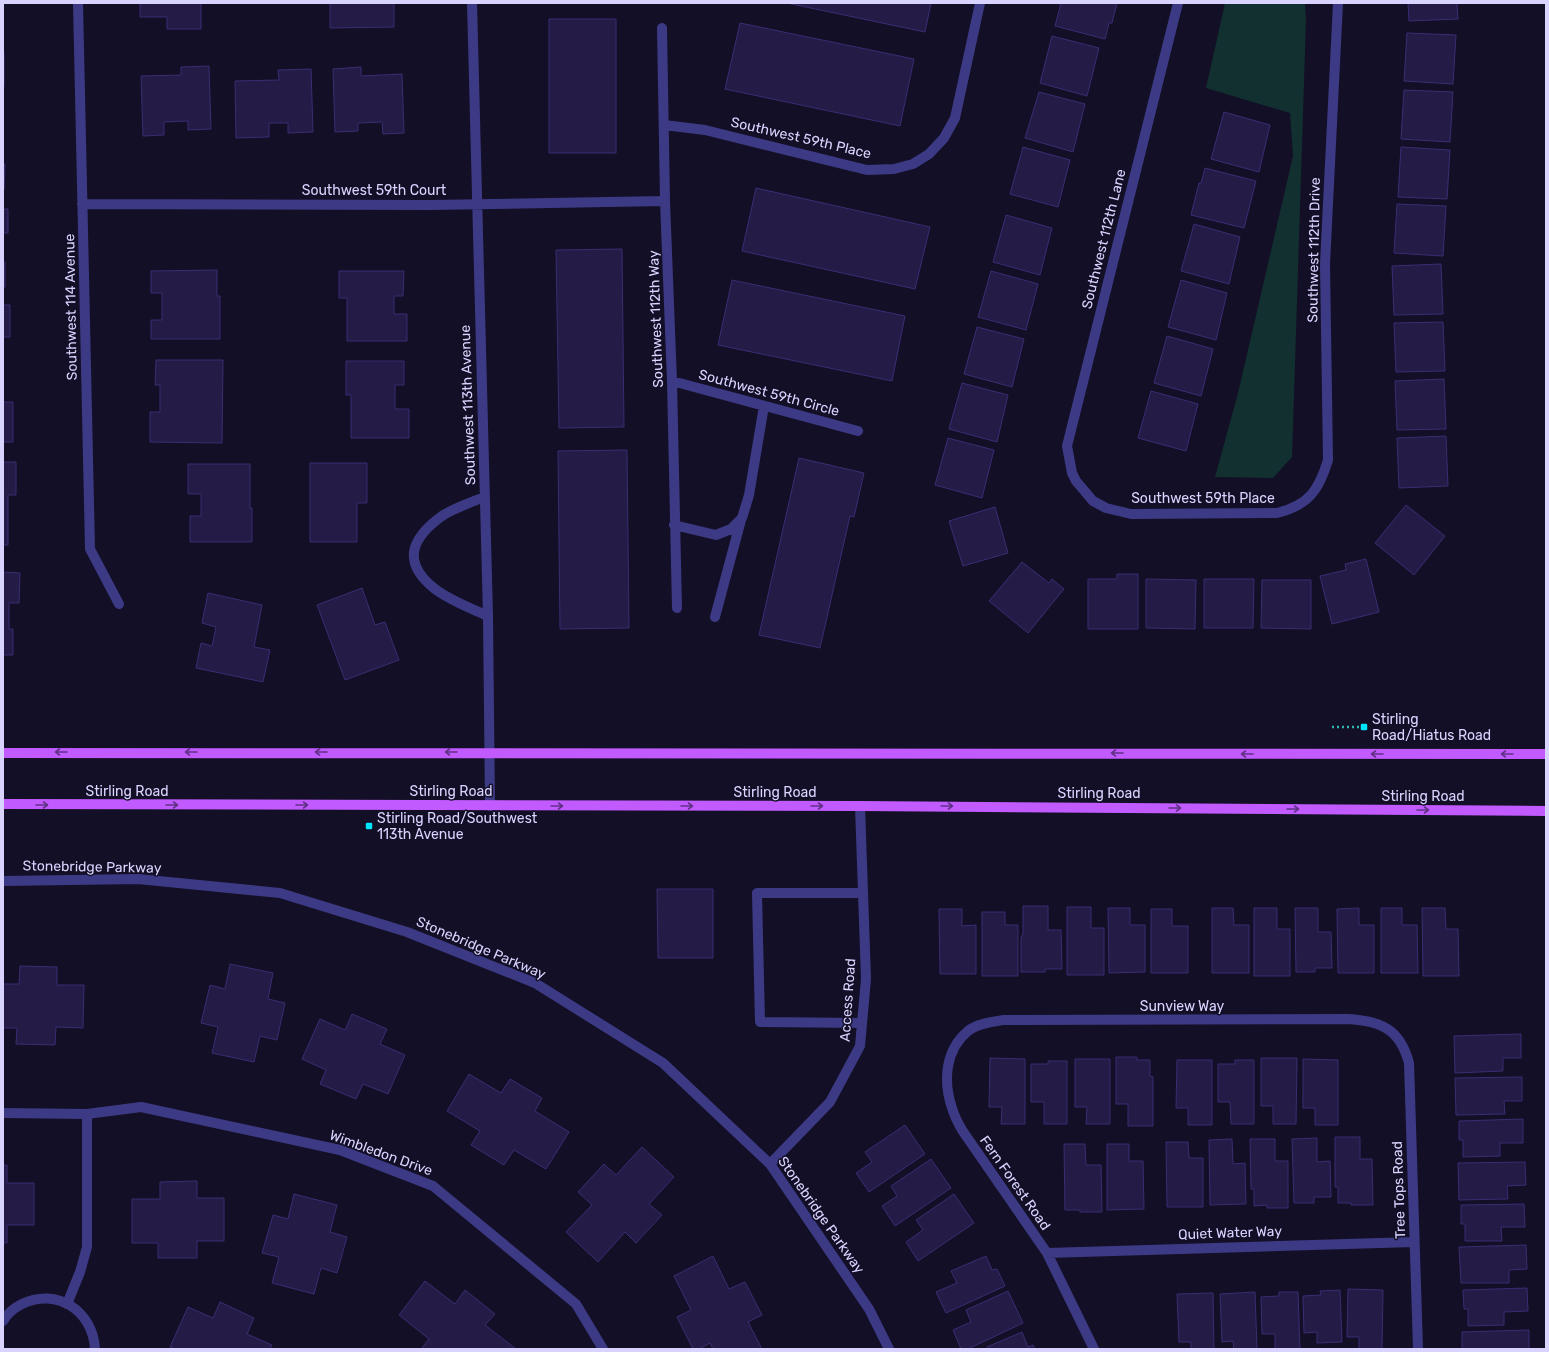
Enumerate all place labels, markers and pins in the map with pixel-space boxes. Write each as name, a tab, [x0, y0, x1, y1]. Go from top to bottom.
place label: Stirling Road/Hiatus Road	[1372, 711, 1491, 744]
marker: Stirling Road/Hiatus Road	[1359, 722, 1369, 732]
place label: Stirling Road/Southwest 113th Avenue	[377, 810, 538, 843]
marker: Stirling Road/Southwest 113th Avenue	[364, 821, 374, 831]

